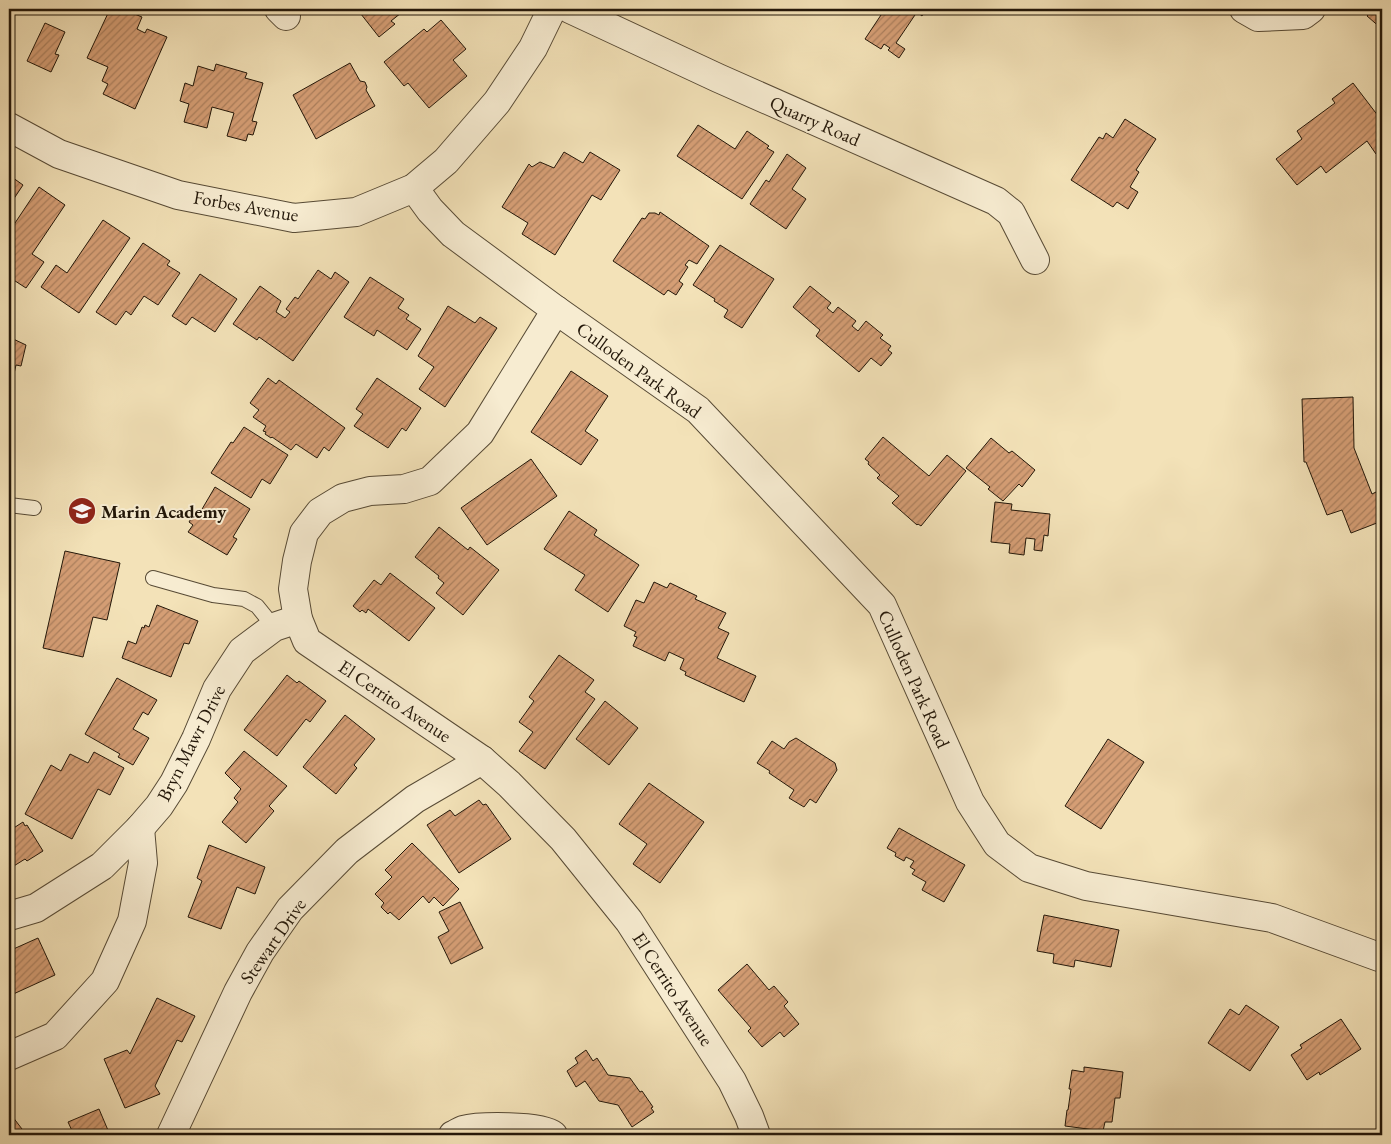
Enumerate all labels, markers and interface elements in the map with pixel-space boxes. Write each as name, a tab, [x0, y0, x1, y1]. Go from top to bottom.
street label: Quarry Road	[766, 90, 865, 152]
street label: Forbes Avenue	[191, 184, 301, 228]
street label: Culloden Park Road	[571, 316, 707, 424]
school or university icon: Marin Academy	[67, 496, 97, 526]
place label: Marin Academy	[101, 499, 227, 524]
street label: Culloden Park Road	[872, 606, 956, 752]
street label: El Cerrito Avenue	[334, 654, 456, 748]
street label: Bryn Mawr Drive	[151, 681, 231, 805]
street label: Stewart Drive	[234, 893, 312, 989]
street label: El Cerrito Avenue	[627, 927, 719, 1051]

